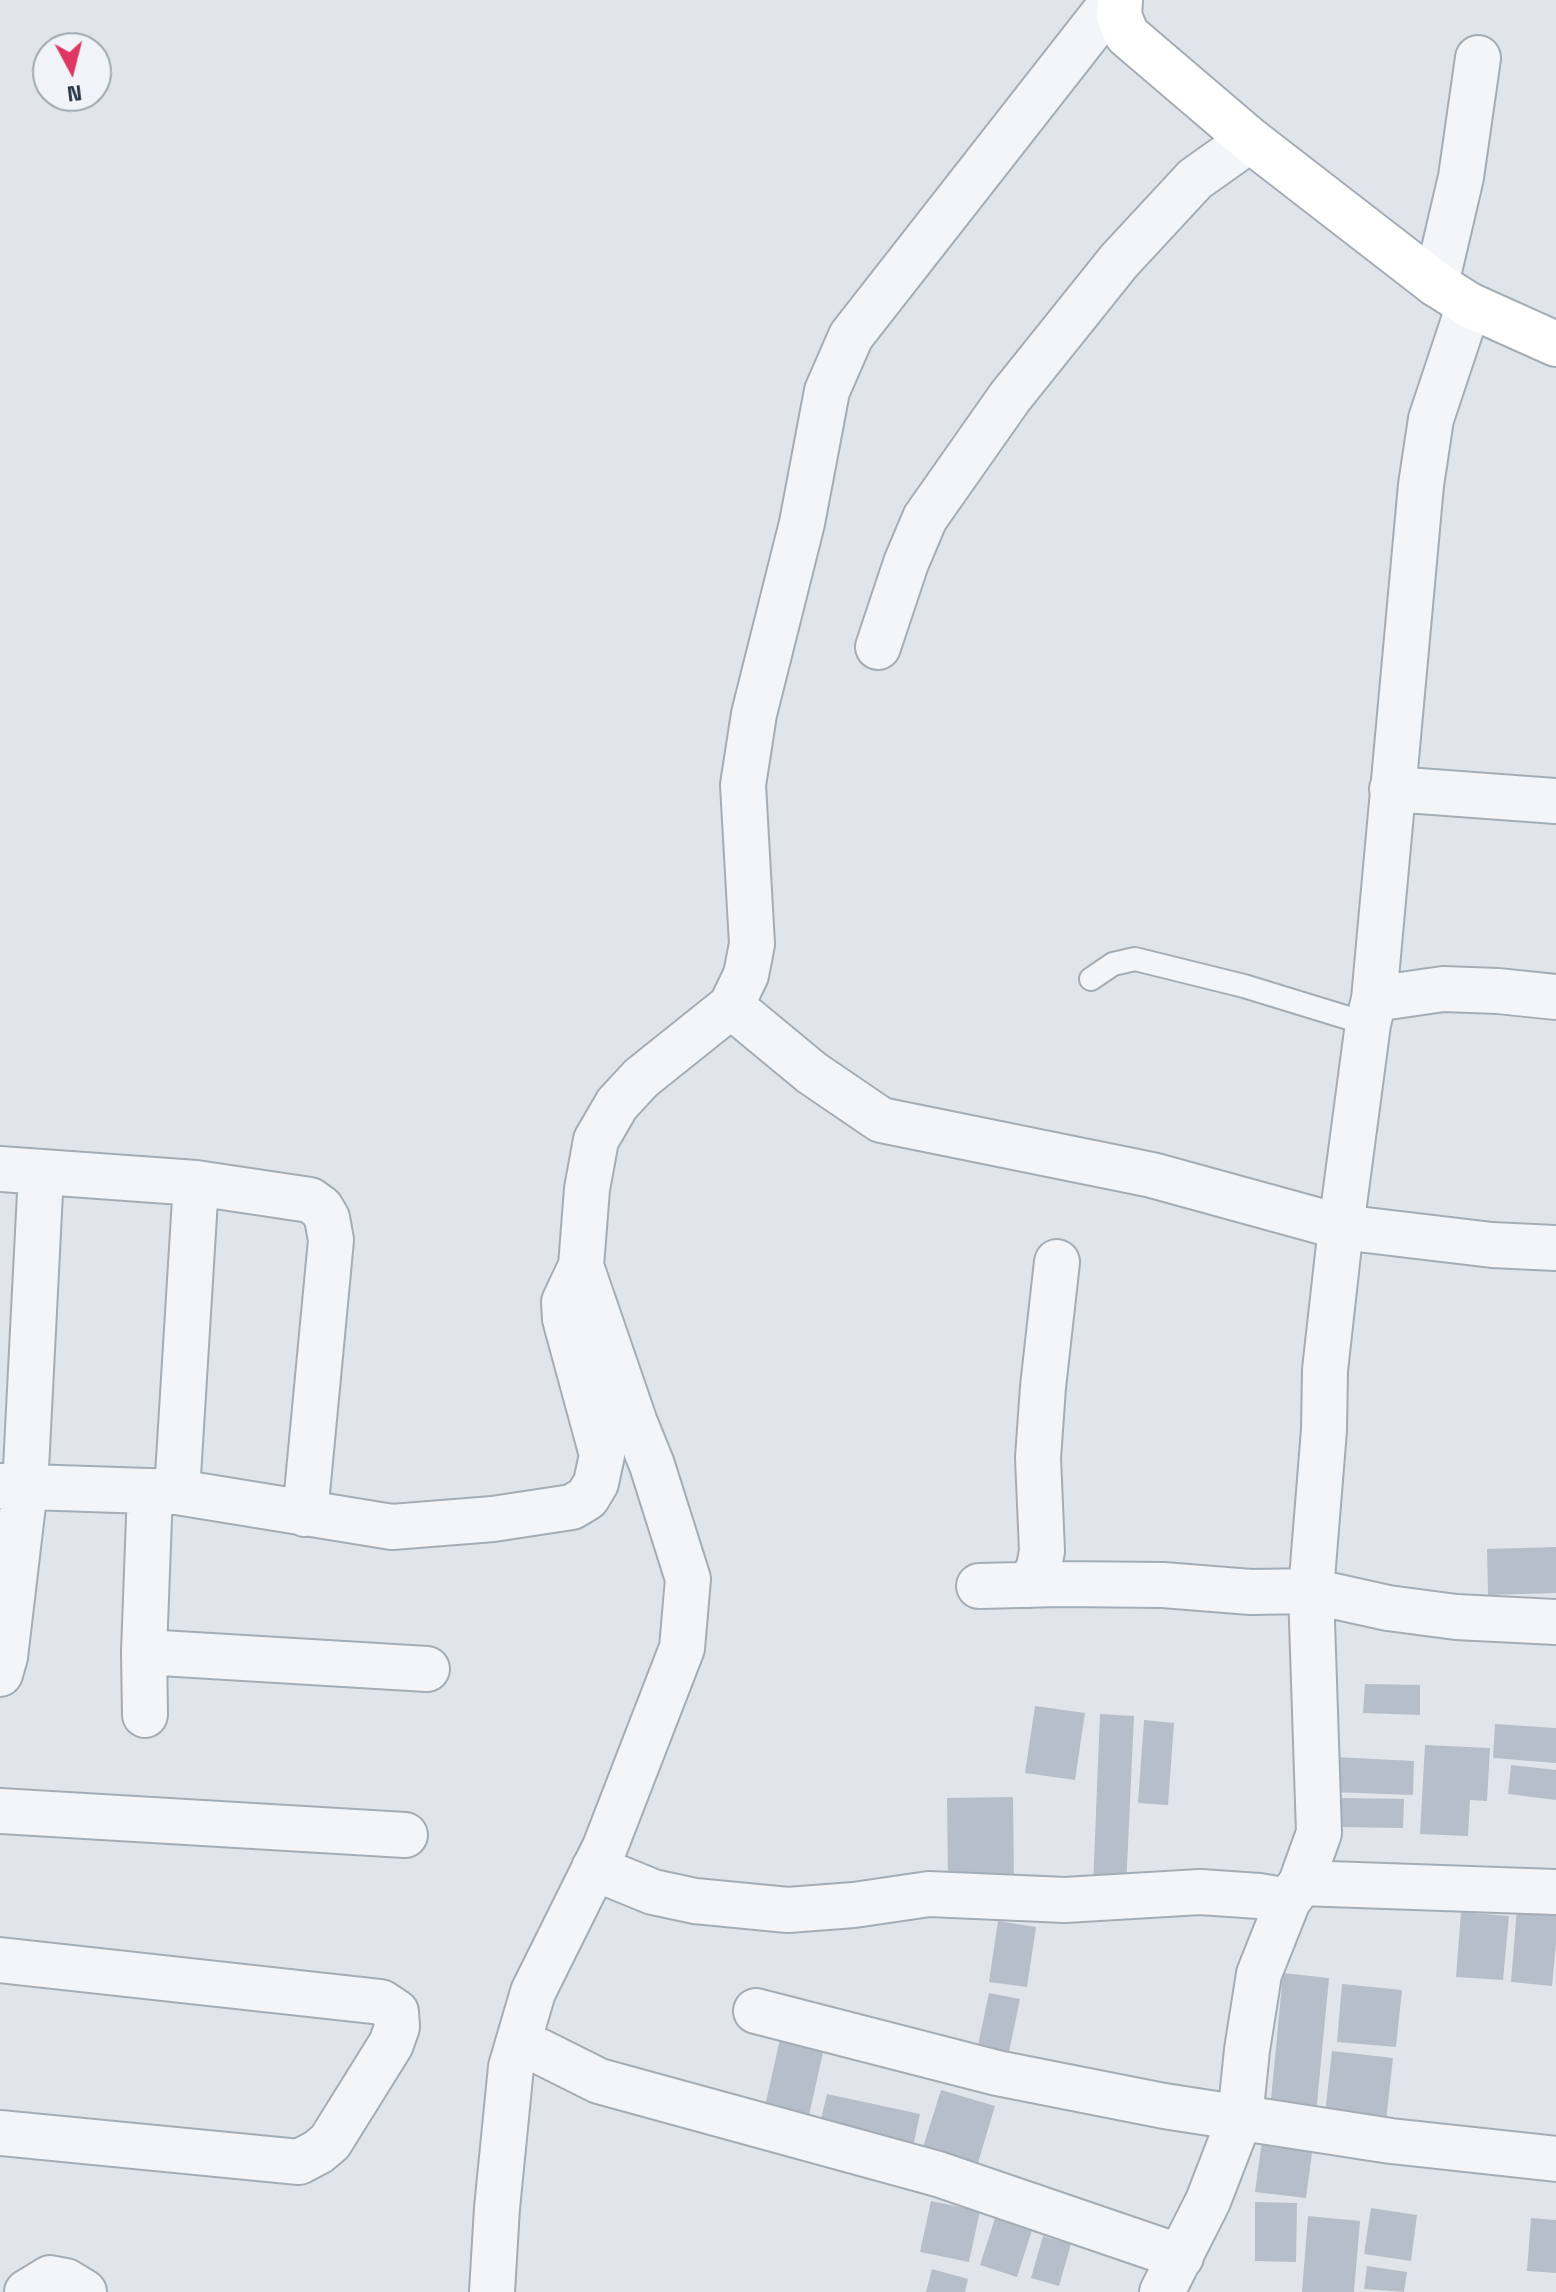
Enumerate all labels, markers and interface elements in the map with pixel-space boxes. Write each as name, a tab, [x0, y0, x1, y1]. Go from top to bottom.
north arrow	[32, 32, 112, 112]
text: N	[66, 79, 84, 109]

